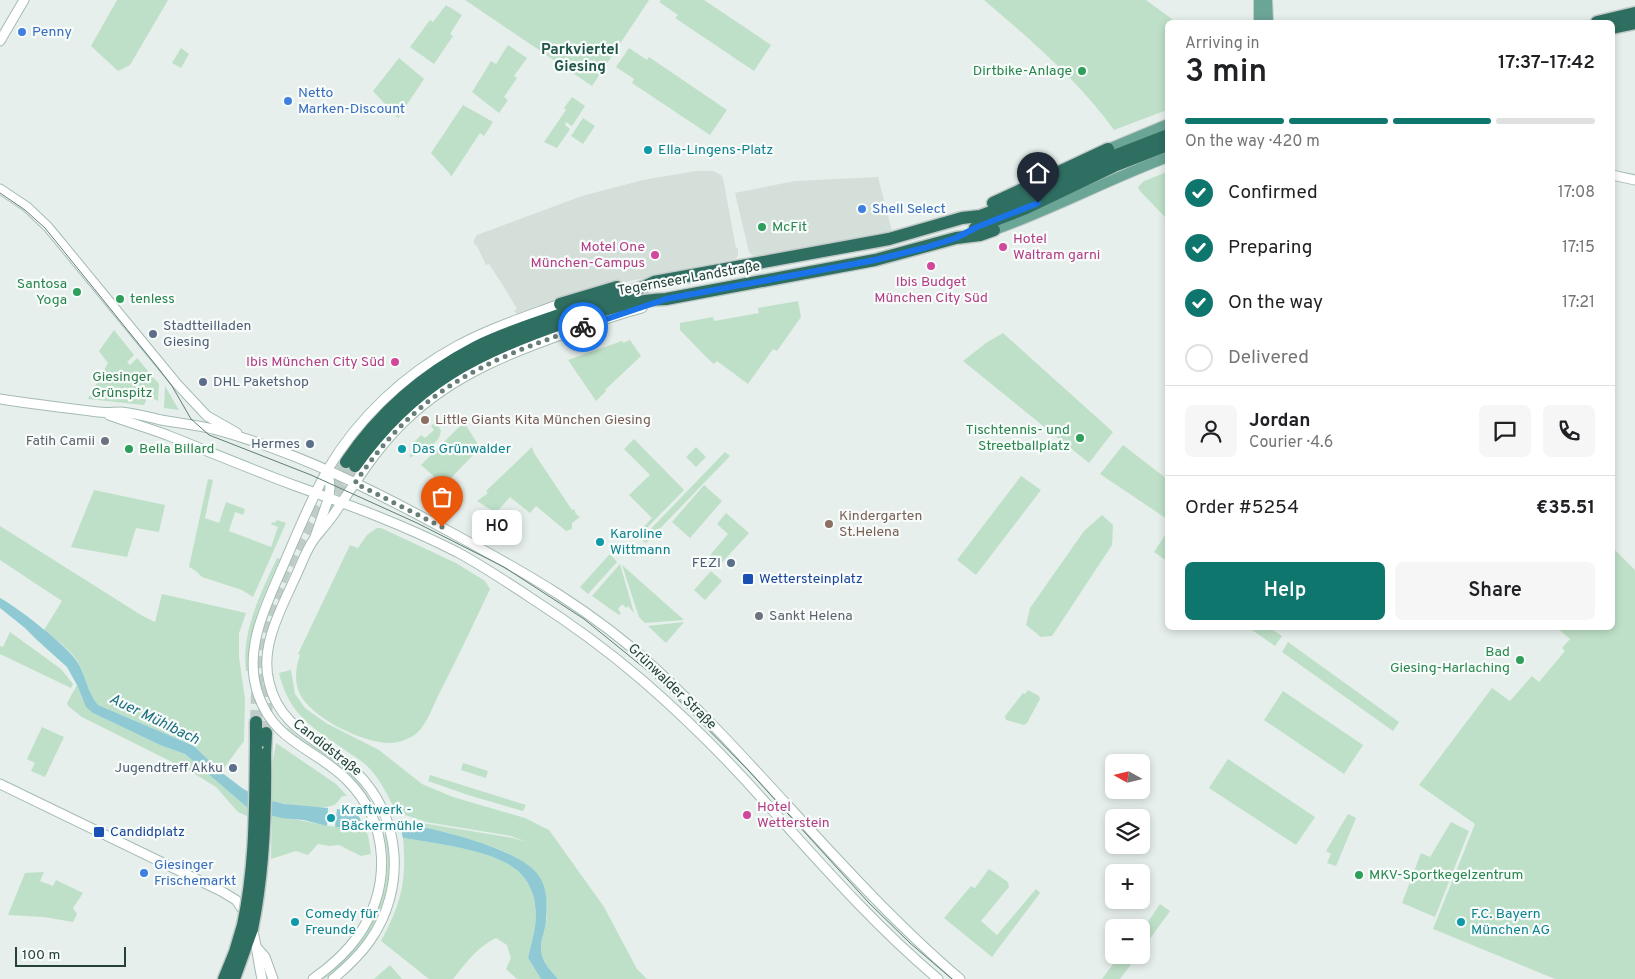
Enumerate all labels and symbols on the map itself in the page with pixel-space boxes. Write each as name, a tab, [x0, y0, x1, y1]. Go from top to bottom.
place label: Penny	[32, 24, 72, 41]
marker: Penny	[16, 26, 28, 38]
district label: Parkviertel Giesing	[541, 41, 619, 77]
place label: Dirtbike-Anlage	[973, 63, 1072, 80]
marker: Dirtbike-Anlage	[1076, 65, 1088, 77]
place label: Netto Marken-Discount	[298, 85, 405, 118]
marker: Netto Marken-Discount	[282, 95, 294, 107]
place label: Ella-Lingens-Platz	[658, 142, 773, 159]
marker: Ella-Lingens-Platz	[642, 144, 654, 156]
pin	[1017, 152, 1059, 203]
place label: Shell Select	[872, 201, 946, 218]
marker: Shell Select	[856, 203, 868, 215]
place label: McFit	[772, 219, 807, 236]
marker: McFit	[756, 221, 768, 233]
place label: Hotel Waltram garni	[1013, 231, 1100, 264]
place label: Motel One München-Campus	[531, 239, 645, 272]
marker: Hotel Waltram garni	[997, 241, 1009, 253]
marker: Motel One München-Campus	[649, 249, 661, 261]
street label: Tegernseer Landstraße	[616, 258, 762, 300]
marker: Ibis Budget München City Süd	[925, 260, 937, 272]
place label: Ibis Budget München City Süd	[874, 274, 988, 307]
place label: Santosa Yoga	[17, 276, 67, 309]
marker: Santosa Yoga	[71, 286, 83, 298]
place label: tenless	[130, 291, 175, 308]
marker: tenless	[114, 293, 126, 305]
courier	[558, 302, 608, 352]
place label: Stadtteilladen Giesing	[163, 318, 252, 351]
marker: Stadtteilladen Giesing	[147, 328, 159, 340]
place label: Ibis München City Süd	[246, 354, 385, 371]
marker: Ibis München City Süd	[389, 356, 401, 368]
park label: Giesinger Grünspitz	[91, 369, 153, 402]
place label: DHL Paketshop	[213, 374, 309, 391]
marker: DHL Paketshop	[197, 376, 209, 388]
place label: Little Giants Kita München Giesing	[435, 412, 651, 429]
marker: Little Giants Kita München Giesing	[419, 414, 431, 426]
place label: Tischtennis- und Streetballplatz	[965, 422, 1070, 455]
marker: Tischtennis- und Streetballplatz	[1074, 432, 1086, 444]
place label: Fatih Camii	[26, 433, 95, 450]
marker: Fatih Camii	[99, 435, 111, 447]
place label: Hermes	[251, 436, 300, 453]
marker: Hermes	[304, 438, 316, 450]
place label: Bella Billard	[139, 441, 214, 458]
place label: Das Grünwalder	[412, 441, 512, 458]
marker: Bella Billard	[123, 443, 135, 455]
marker: Das Grünwalder	[396, 443, 408, 455]
pin	[421, 476, 463, 527]
place label: Kindergarten St.Helena	[839, 508, 922, 541]
callout: HO	[472, 510, 522, 544]
marker: Kindergarten St.Helena	[823, 518, 835, 530]
place label: Karoline Wittmann	[610, 526, 671, 559]
marker: Karoline Wittmann	[594, 536, 606, 548]
place label: FEZI	[692, 555, 721, 572]
marker: FEZI	[725, 557, 737, 569]
place label: Wettersteinplatz	[759, 571, 863, 588]
marker: Wettersteinplatz	[741, 572, 755, 586]
place label: Sankt Helena	[769, 608, 853, 625]
marker: Sankt Helena	[753, 610, 765, 622]
street label: Grünwalder Straße	[624, 640, 720, 734]
place label: Bad Giesing-Harlaching	[1390, 644, 1510, 677]
marker: Bad Giesing-Harlaching	[1514, 654, 1526, 666]
water label: Auer Mühlbach	[106, 690, 202, 750]
street label: Candidstraße	[289, 716, 365, 780]
north arrow	[1105, 754, 1150, 799]
place label: Jugendtreff Akku	[115, 760, 223, 777]
marker: Jugendtreff Akku	[227, 762, 239, 774]
place label: Hotel Wetterstein	[757, 799, 830, 832]
place label: Kraftwerk - Bäckermühle	[341, 802, 423, 835]
marker: Hotel Wetterstein	[741, 809, 753, 821]
marker: Kraftwerk - Bäckermühle	[325, 812, 337, 824]
place label: Candidplatz	[110, 824, 185, 841]
marker: Candidplatz	[92, 825, 106, 839]
place label: Giesinger Frischemarkt	[154, 857, 236, 890]
marker: Giesinger Frischemarkt	[138, 867, 150, 879]
place label: MKV-Sportkegelzentrum	[1369, 867, 1523, 884]
marker: MKV-Sportkegelzentrum	[1353, 869, 1365, 881]
place label: Comedy für Freunde	[305, 906, 379, 939]
place label: F.C. Bayern München AG	[1471, 906, 1550, 939]
marker: Comedy für Freunde	[289, 916, 301, 928]
marker: F.C. Bayern München AG	[1455, 916, 1467, 928]
scale bar	[15, 944, 126, 967]

